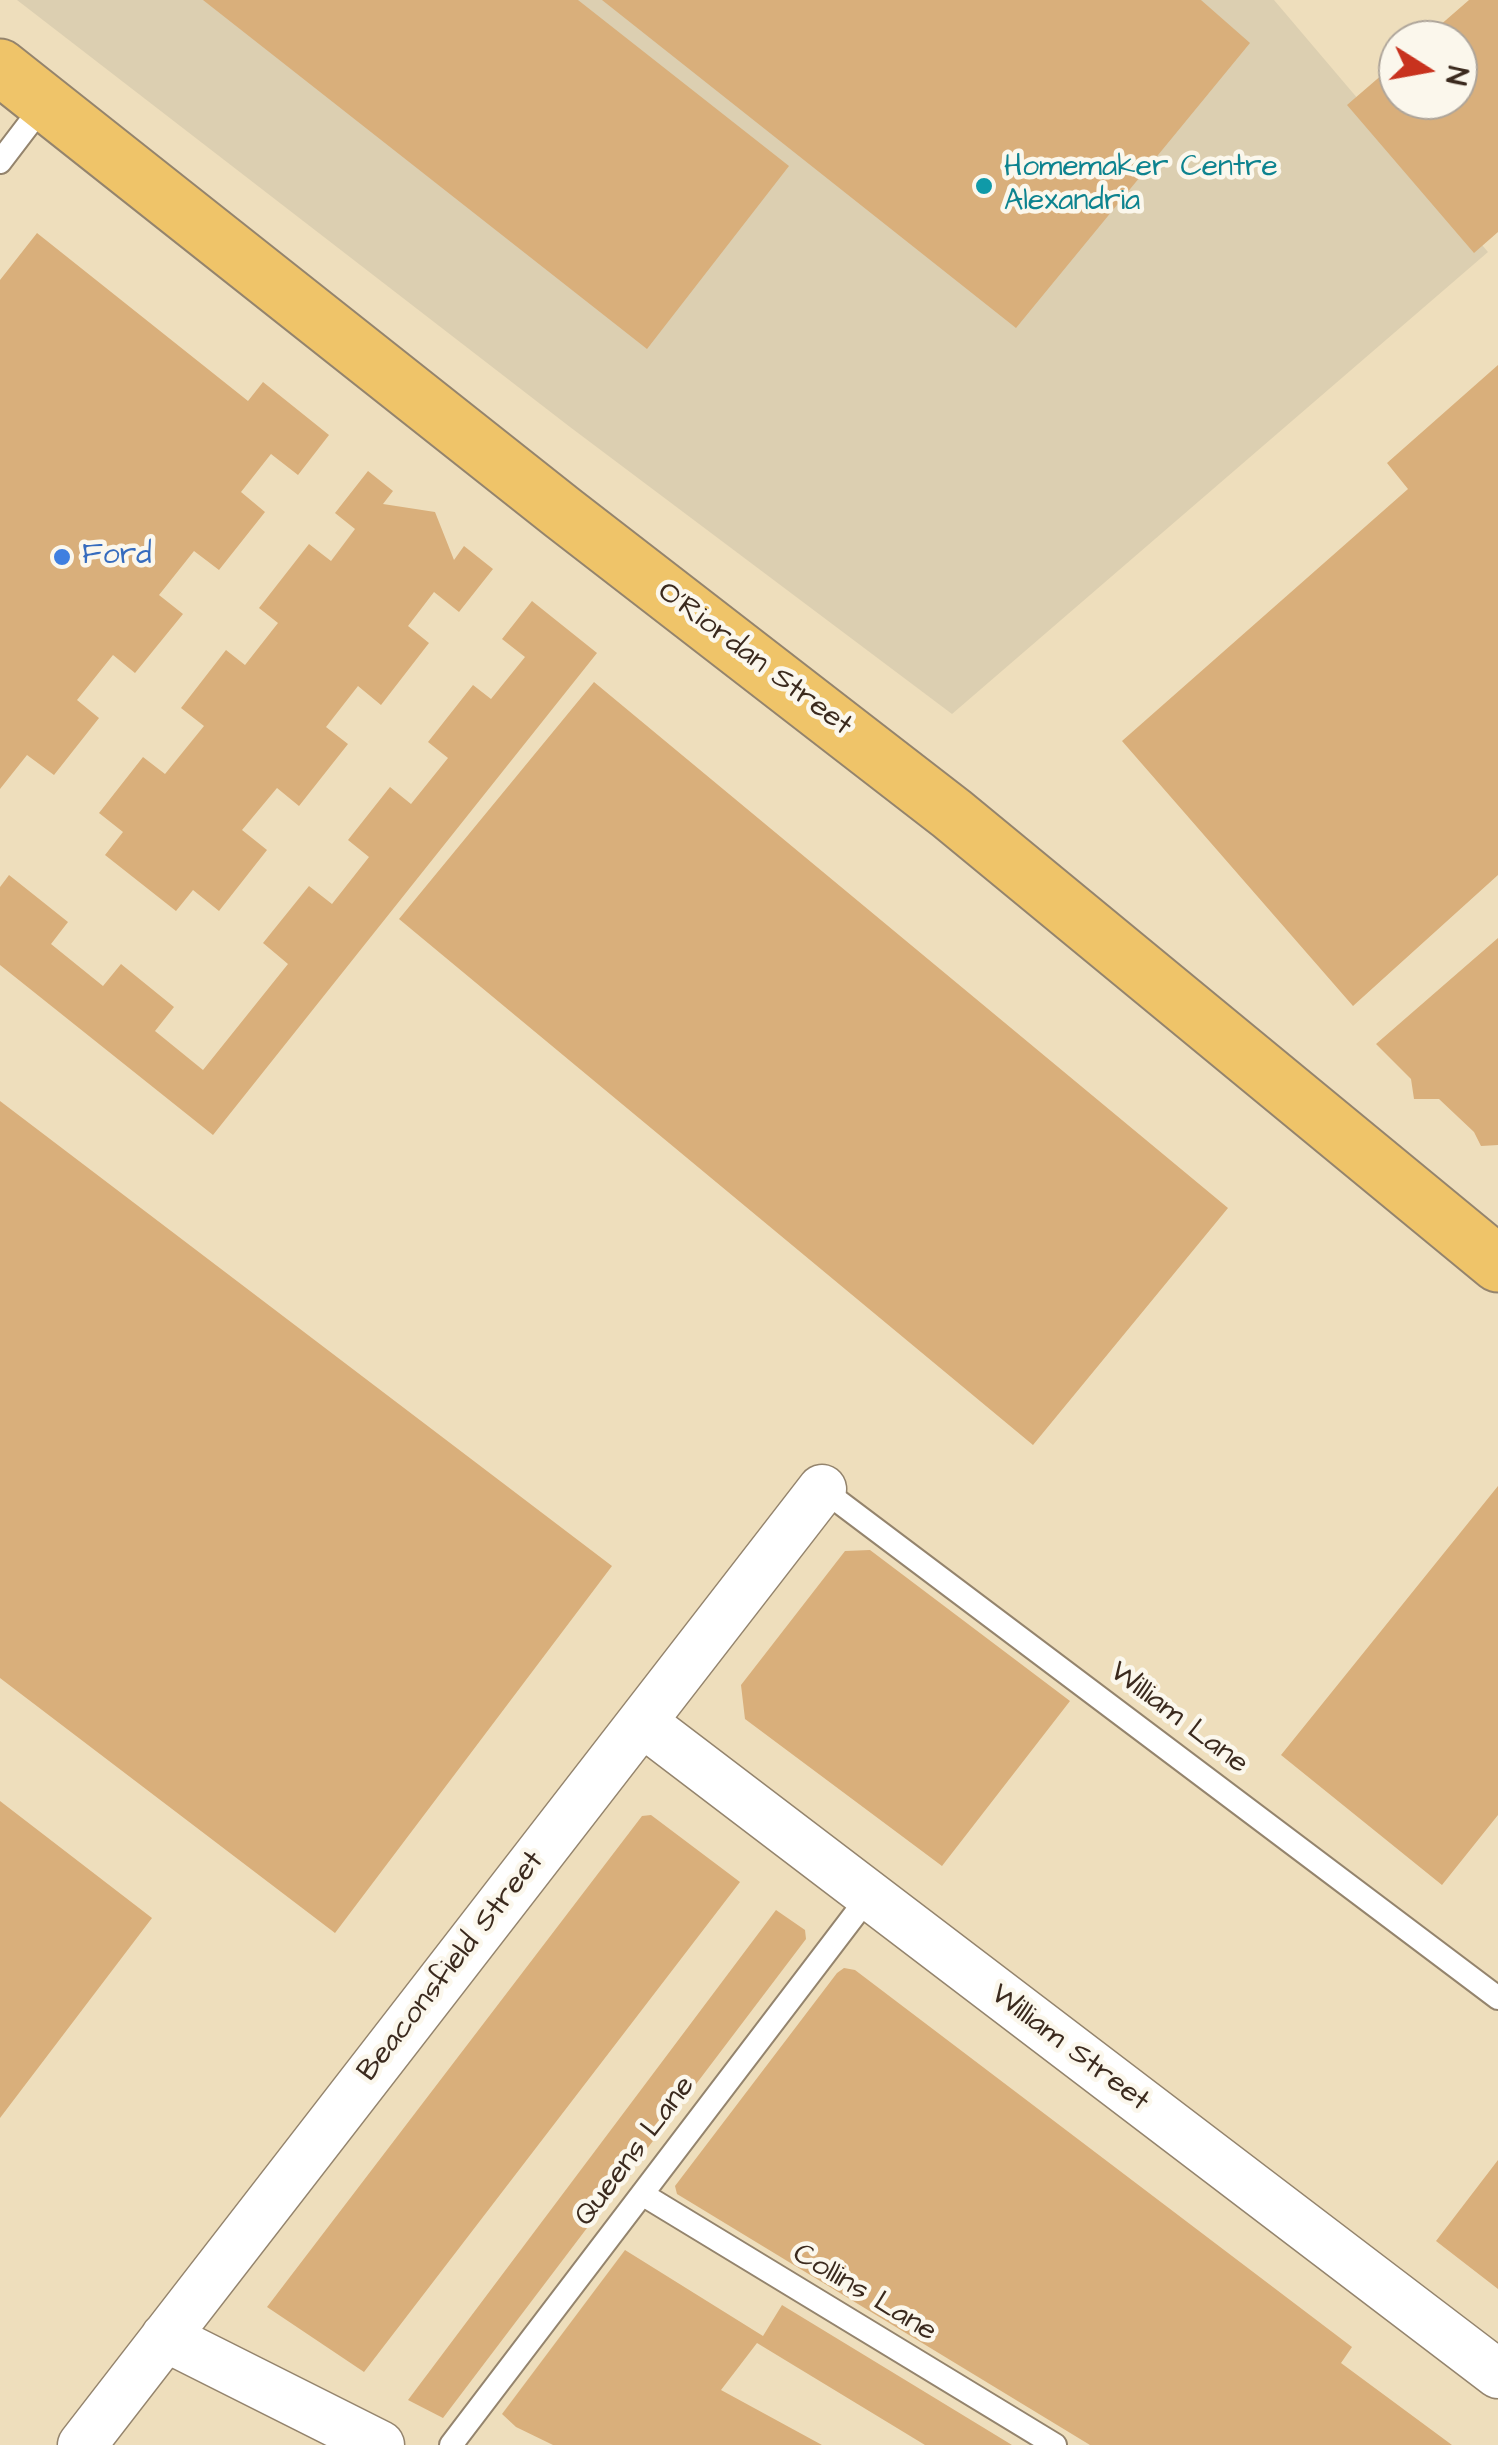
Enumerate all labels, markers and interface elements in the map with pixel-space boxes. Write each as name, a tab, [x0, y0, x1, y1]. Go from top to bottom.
north arrow	[1378, 20, 1478, 120]
text: N	[1435, 63, 1477, 88]
place label: Homemaker Centre Alexandria	[1004, 151, 1278, 222]
marker: Homemaker Centre Alexandria	[973, 175, 995, 197]
place label: Ford	[82, 539, 152, 575]
marker: Ford	[51, 546, 73, 568]
street label: O'Riordan Street	[650, 575, 858, 745]
street label: William Lane	[1101, 1655, 1255, 1783]
street label: Beaconsfield Street	[351, 1845, 553, 2089]
street label: William Street	[982, 1977, 1156, 2121]
street label: Queens Lane	[568, 2070, 704, 2234]
street label: Collins Lane	[786, 2237, 942, 2351]

